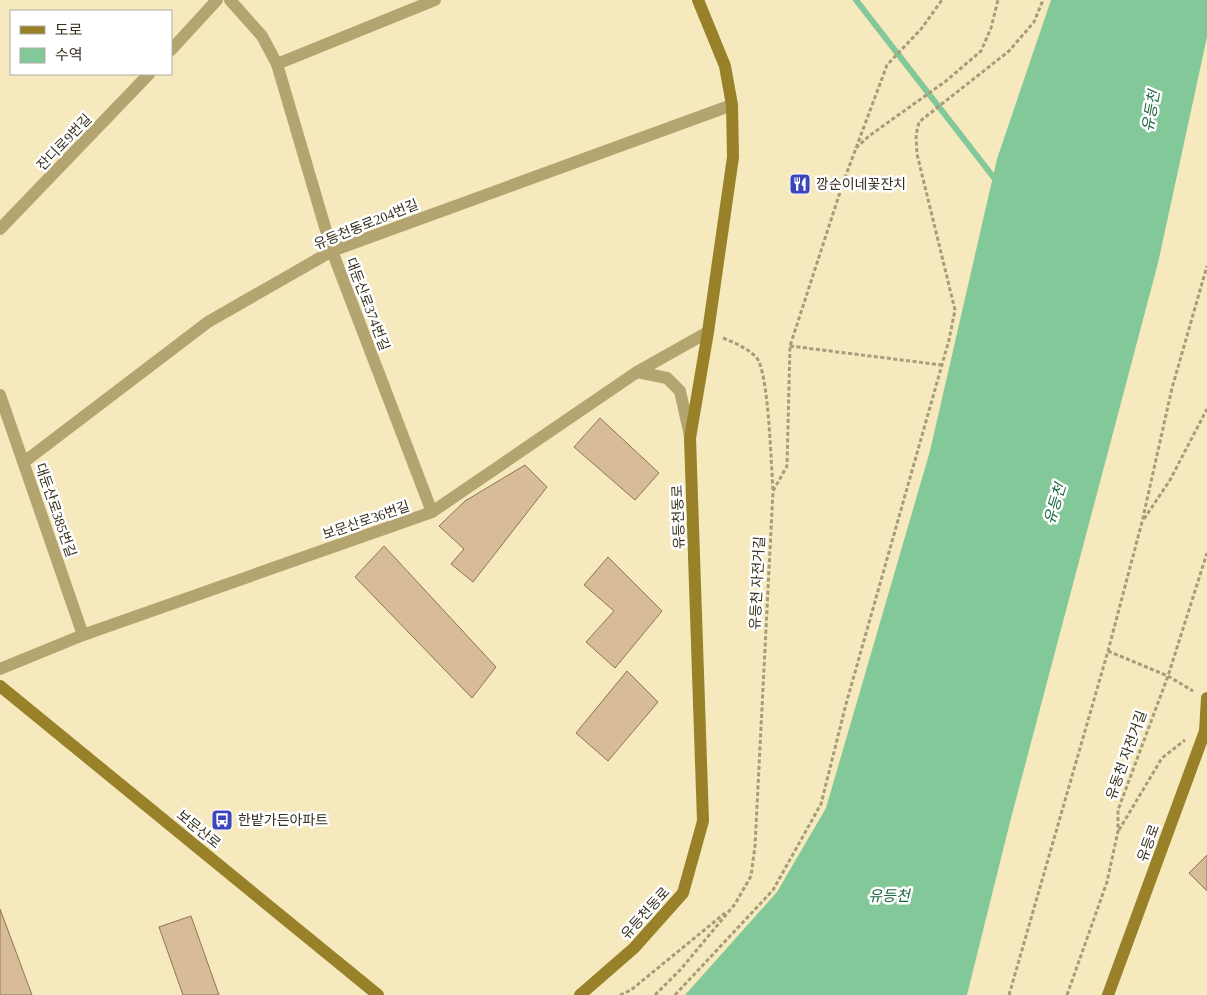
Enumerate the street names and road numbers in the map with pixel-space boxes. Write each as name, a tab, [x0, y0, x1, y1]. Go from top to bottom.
street label: 잔디로9번길	[34, 111, 95, 173]
street label: 유등천동로204번길	[311, 196, 421, 252]
street label: 대둔산로374번길	[343, 256, 392, 353]
street label: 대둔산로385번길	[32, 461, 79, 559]
street label: 유등천동로	[669, 484, 687, 549]
street label: 보문산로36번길	[321, 499, 412, 542]
street label: 유등천 자전거길	[747, 536, 767, 630]
street label: 유동천 자전거길	[1102, 708, 1150, 802]
street label: 보문산로	[174, 807, 224, 852]
street label: 유등로	[1135, 822, 1162, 864]
street label: 유등천동로	[618, 884, 673, 942]

